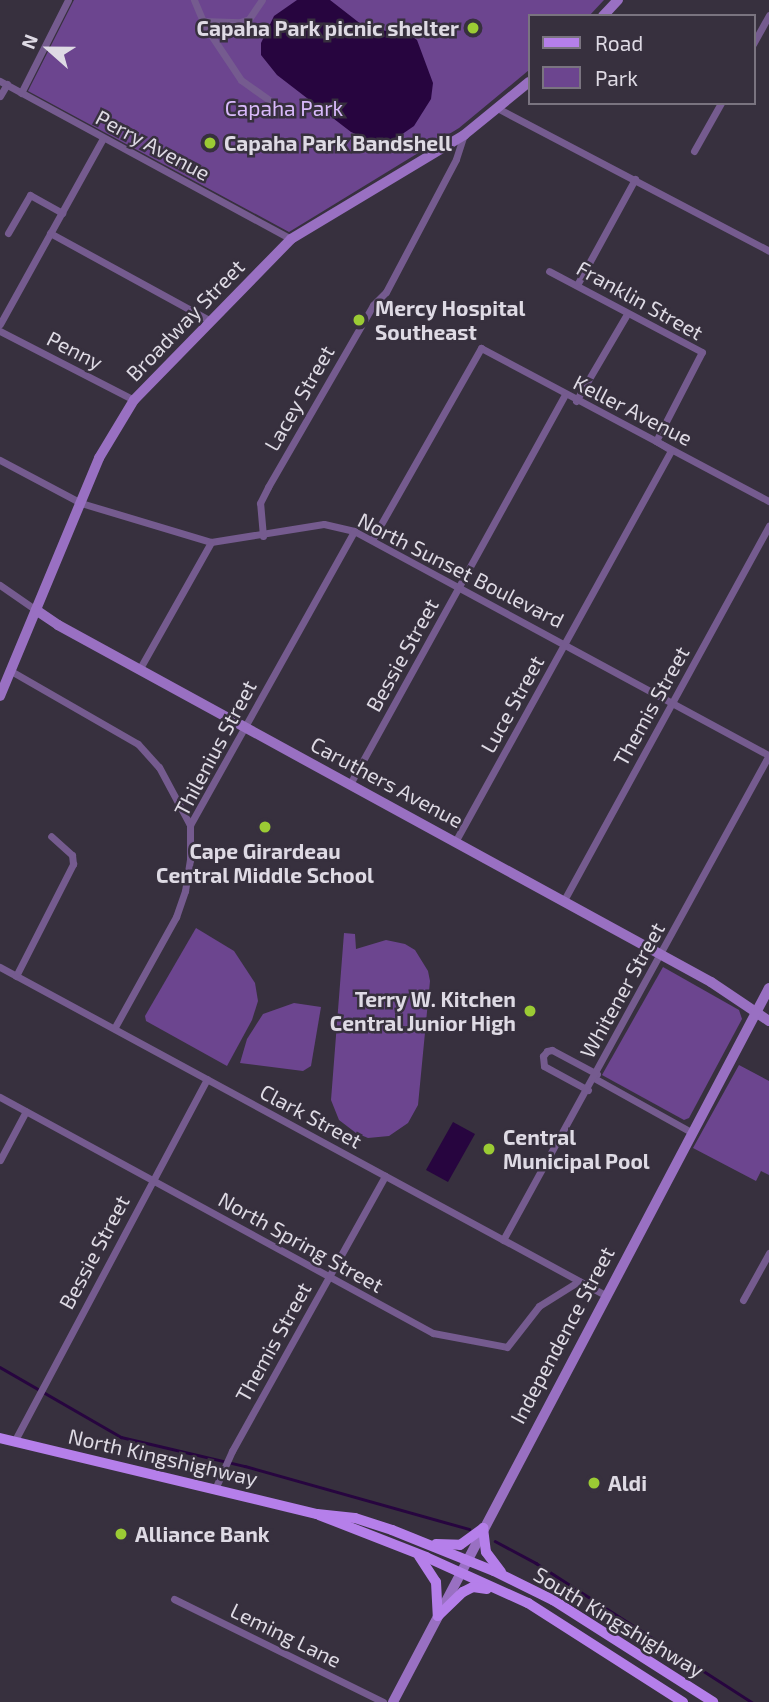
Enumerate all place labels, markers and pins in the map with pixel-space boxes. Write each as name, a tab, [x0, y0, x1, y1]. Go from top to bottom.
place label: Capaha Park picnic shelter	[197, 15, 459, 41]
marker: Capaha Park picnic shelter	[465, 20, 481, 36]
place label: Capaha Park Bandshell	[224, 130, 452, 156]
marker: Capaha Park Bandshell	[202, 135, 218, 151]
place label: Mercy Hospital Southeast	[375, 295, 526, 345]
marker: Mercy Hospital Southeast	[349, 310, 369, 330]
marker: Cape Girardeau Central Middle School	[257, 819, 273, 835]
place label: Cape Girardeau Central Middle School	[156, 838, 374, 888]
place label: Terry W. Kitchen Central Junior High	[329, 986, 516, 1036]
marker: Terry W. Kitchen Central Junior High	[522, 1003, 538, 1019]
place label: Central Municipal Pool	[503, 1124, 650, 1174]
marker: Central Municipal Pool	[481, 1141, 497, 1157]
place label: Aldi	[608, 1470, 647, 1496]
marker: Aldi	[586, 1475, 602, 1491]
place label: Alliance Bank	[135, 1521, 270, 1547]
marker: Alliance Bank	[113, 1526, 129, 1542]

